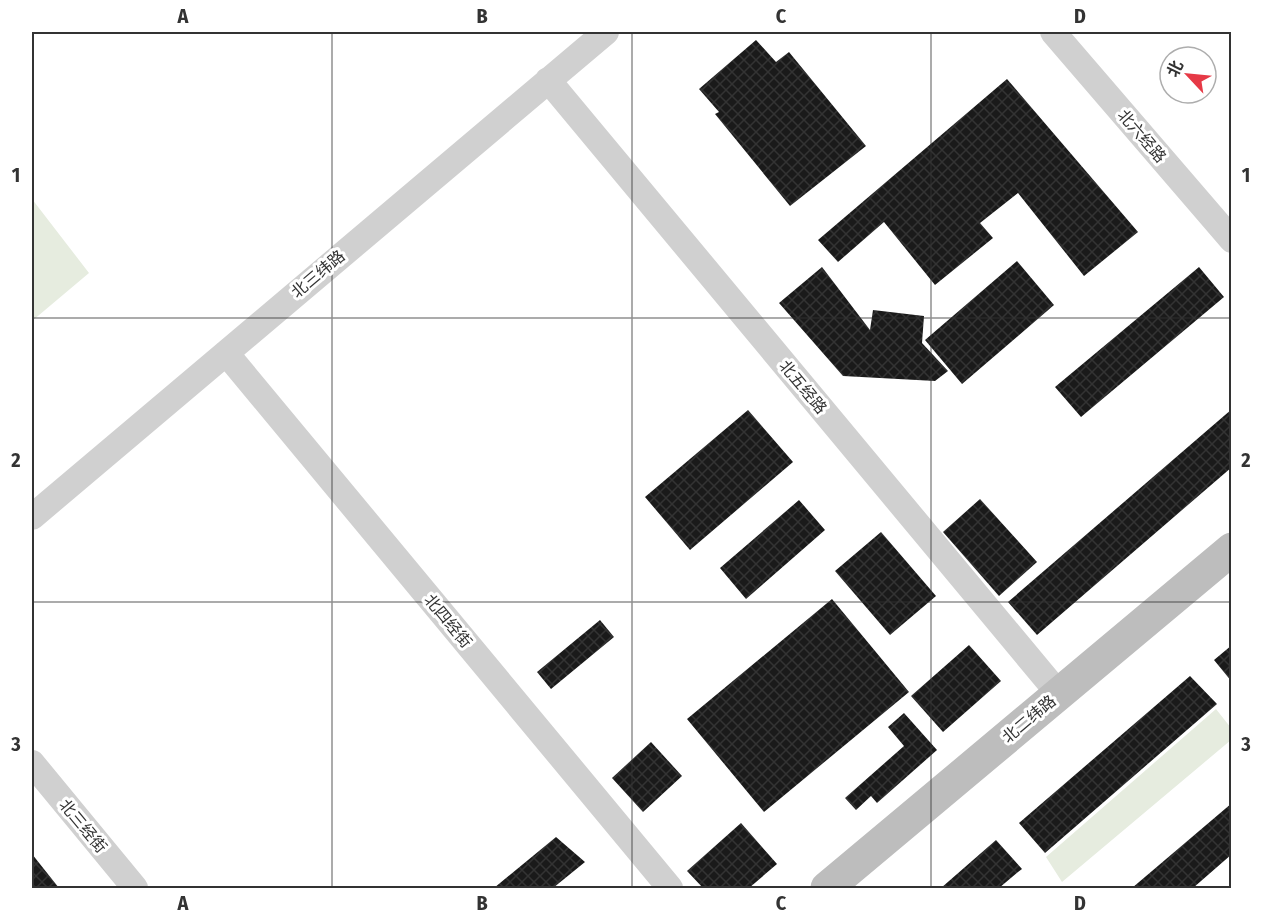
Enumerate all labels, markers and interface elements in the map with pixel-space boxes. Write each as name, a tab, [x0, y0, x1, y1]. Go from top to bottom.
text: A	[177, 4, 190, 28]
text: B	[476, 4, 488, 28]
text: C	[776, 4, 787, 28]
text: D	[1074, 4, 1086, 28]
north arrow	[1158, 45, 1218, 105]
text: 北	[1163, 57, 1187, 80]
street label: 北六经路	[1114, 106, 1170, 166]
text: 1	[12, 163, 20, 187]
text: 1	[1242, 163, 1250, 187]
street label: 北三纬路	[287, 246, 349, 302]
street label: 北五经路	[775, 356, 831, 418]
text: 2	[10, 448, 21, 472]
text: 2	[1240, 448, 1251, 472]
street label: 北四经街	[420, 590, 476, 652]
street label: 北二纬路	[998, 691, 1060, 747]
text: 3	[10, 732, 21, 756]
text: 3	[1240, 732, 1251, 756]
street label: 北三经街	[55, 795, 111, 857]
text: A	[177, 891, 190, 915]
text: B	[476, 891, 488, 915]
text: C	[776, 891, 787, 915]
text: D	[1074, 891, 1086, 915]

